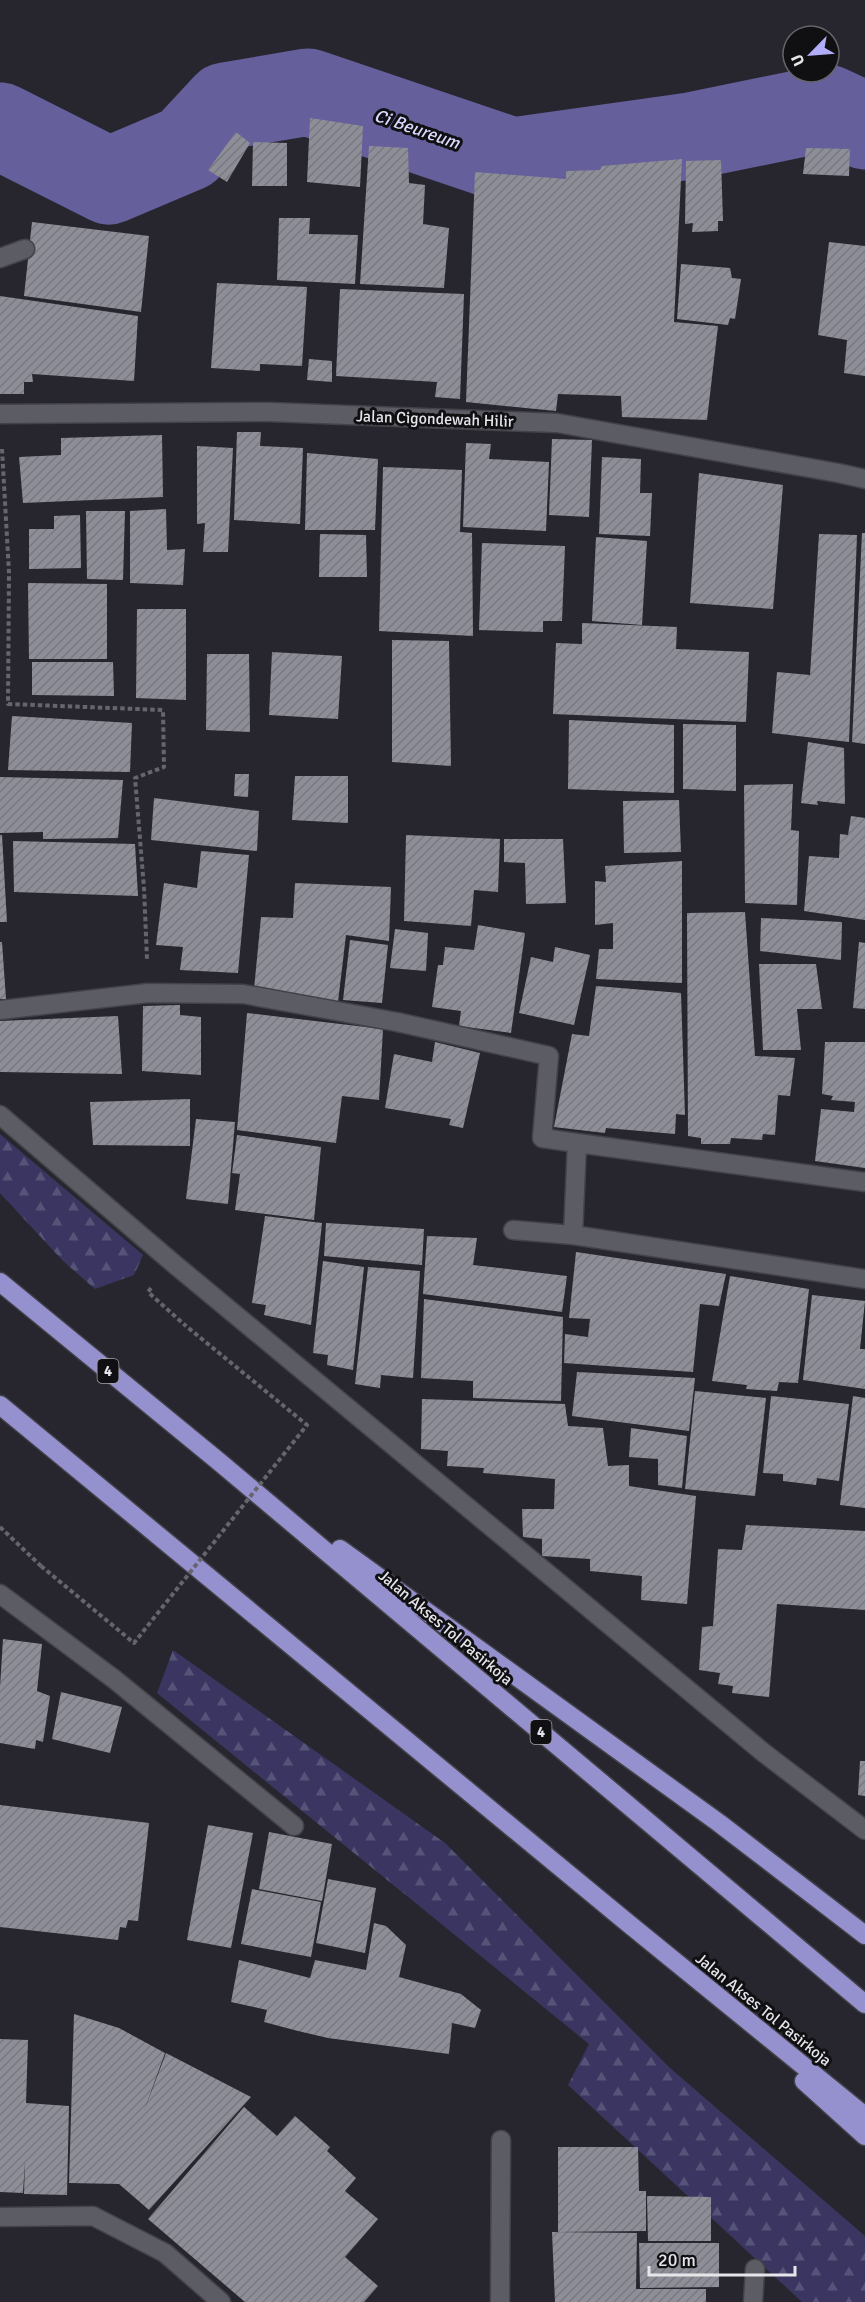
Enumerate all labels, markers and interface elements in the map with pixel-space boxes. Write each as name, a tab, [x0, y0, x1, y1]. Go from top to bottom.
north arrow	[781, 24, 841, 84]
text: U	[787, 51, 810, 69]
water label: Ci Beureum	[371, 104, 463, 154]
street label: Jalan Cigondewah Hilir	[356, 406, 514, 432]
road number: 4	[98, 1359, 118, 1383]
street label: Jalan Akses Tol Pasirkoja	[374, 1566, 517, 1690]
road number: 4	[530, 1720, 552, 1744]
street label: Jalan Akses Tol Pasirkoja	[691, 1949, 835, 2071]
scale bar	[649, 2239, 794, 2277]
text: 20 m	[658, 2249, 696, 2271]

